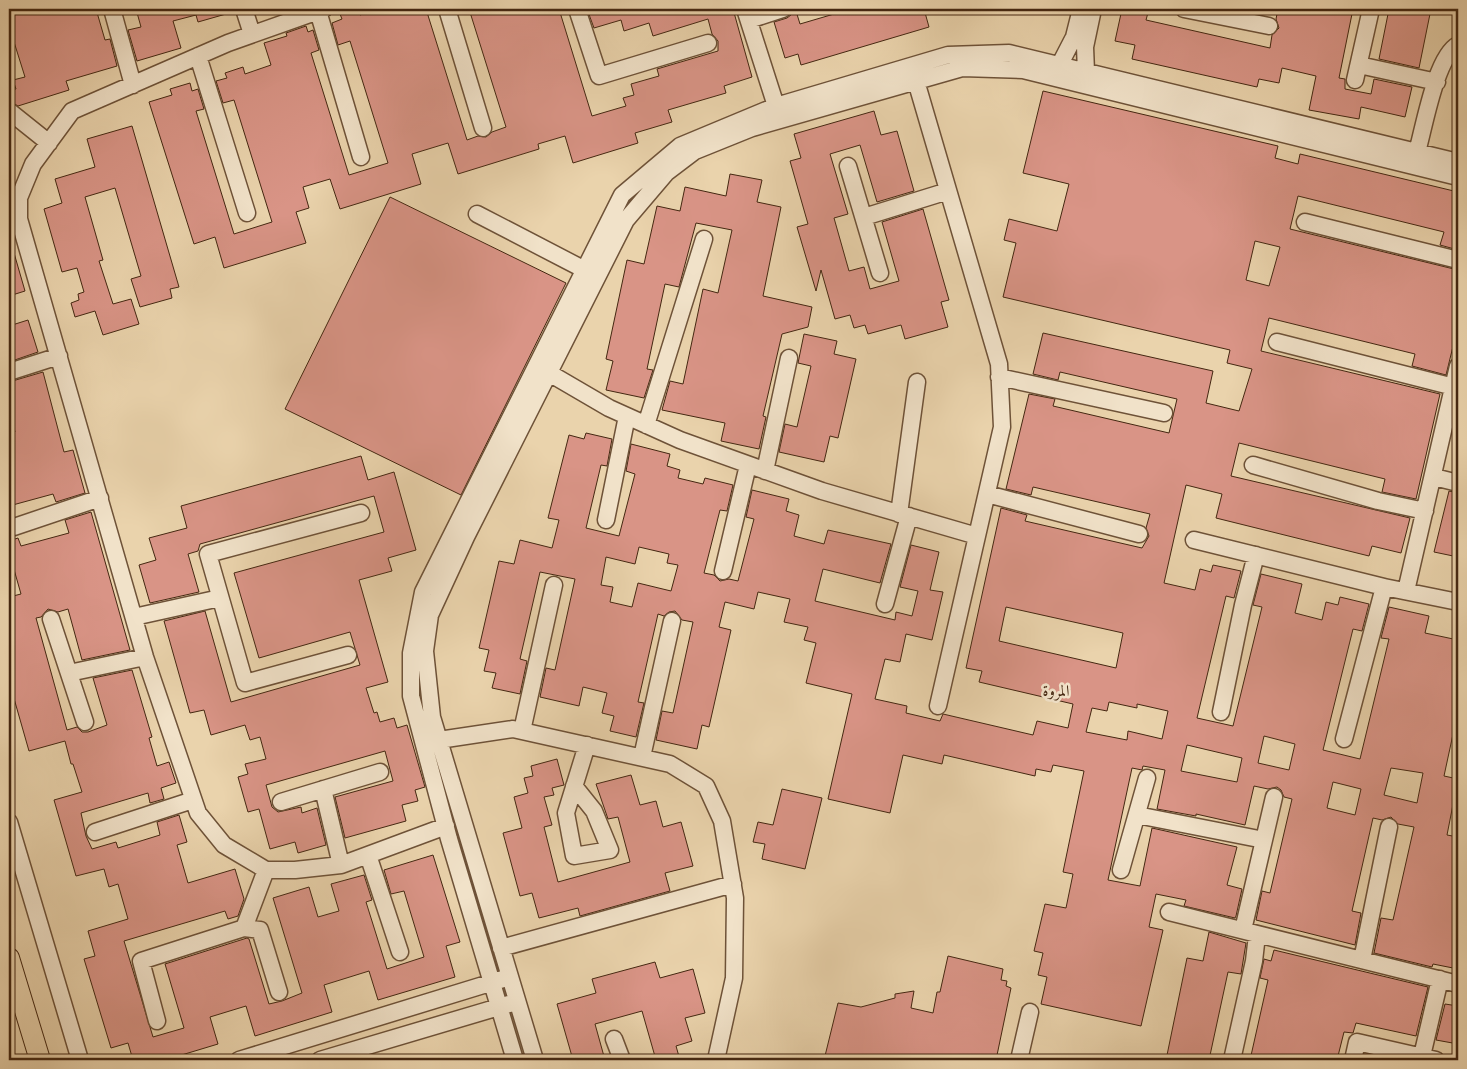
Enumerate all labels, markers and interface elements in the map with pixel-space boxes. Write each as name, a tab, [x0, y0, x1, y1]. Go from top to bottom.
district label: المروة	[1043, 681, 1069, 701]

